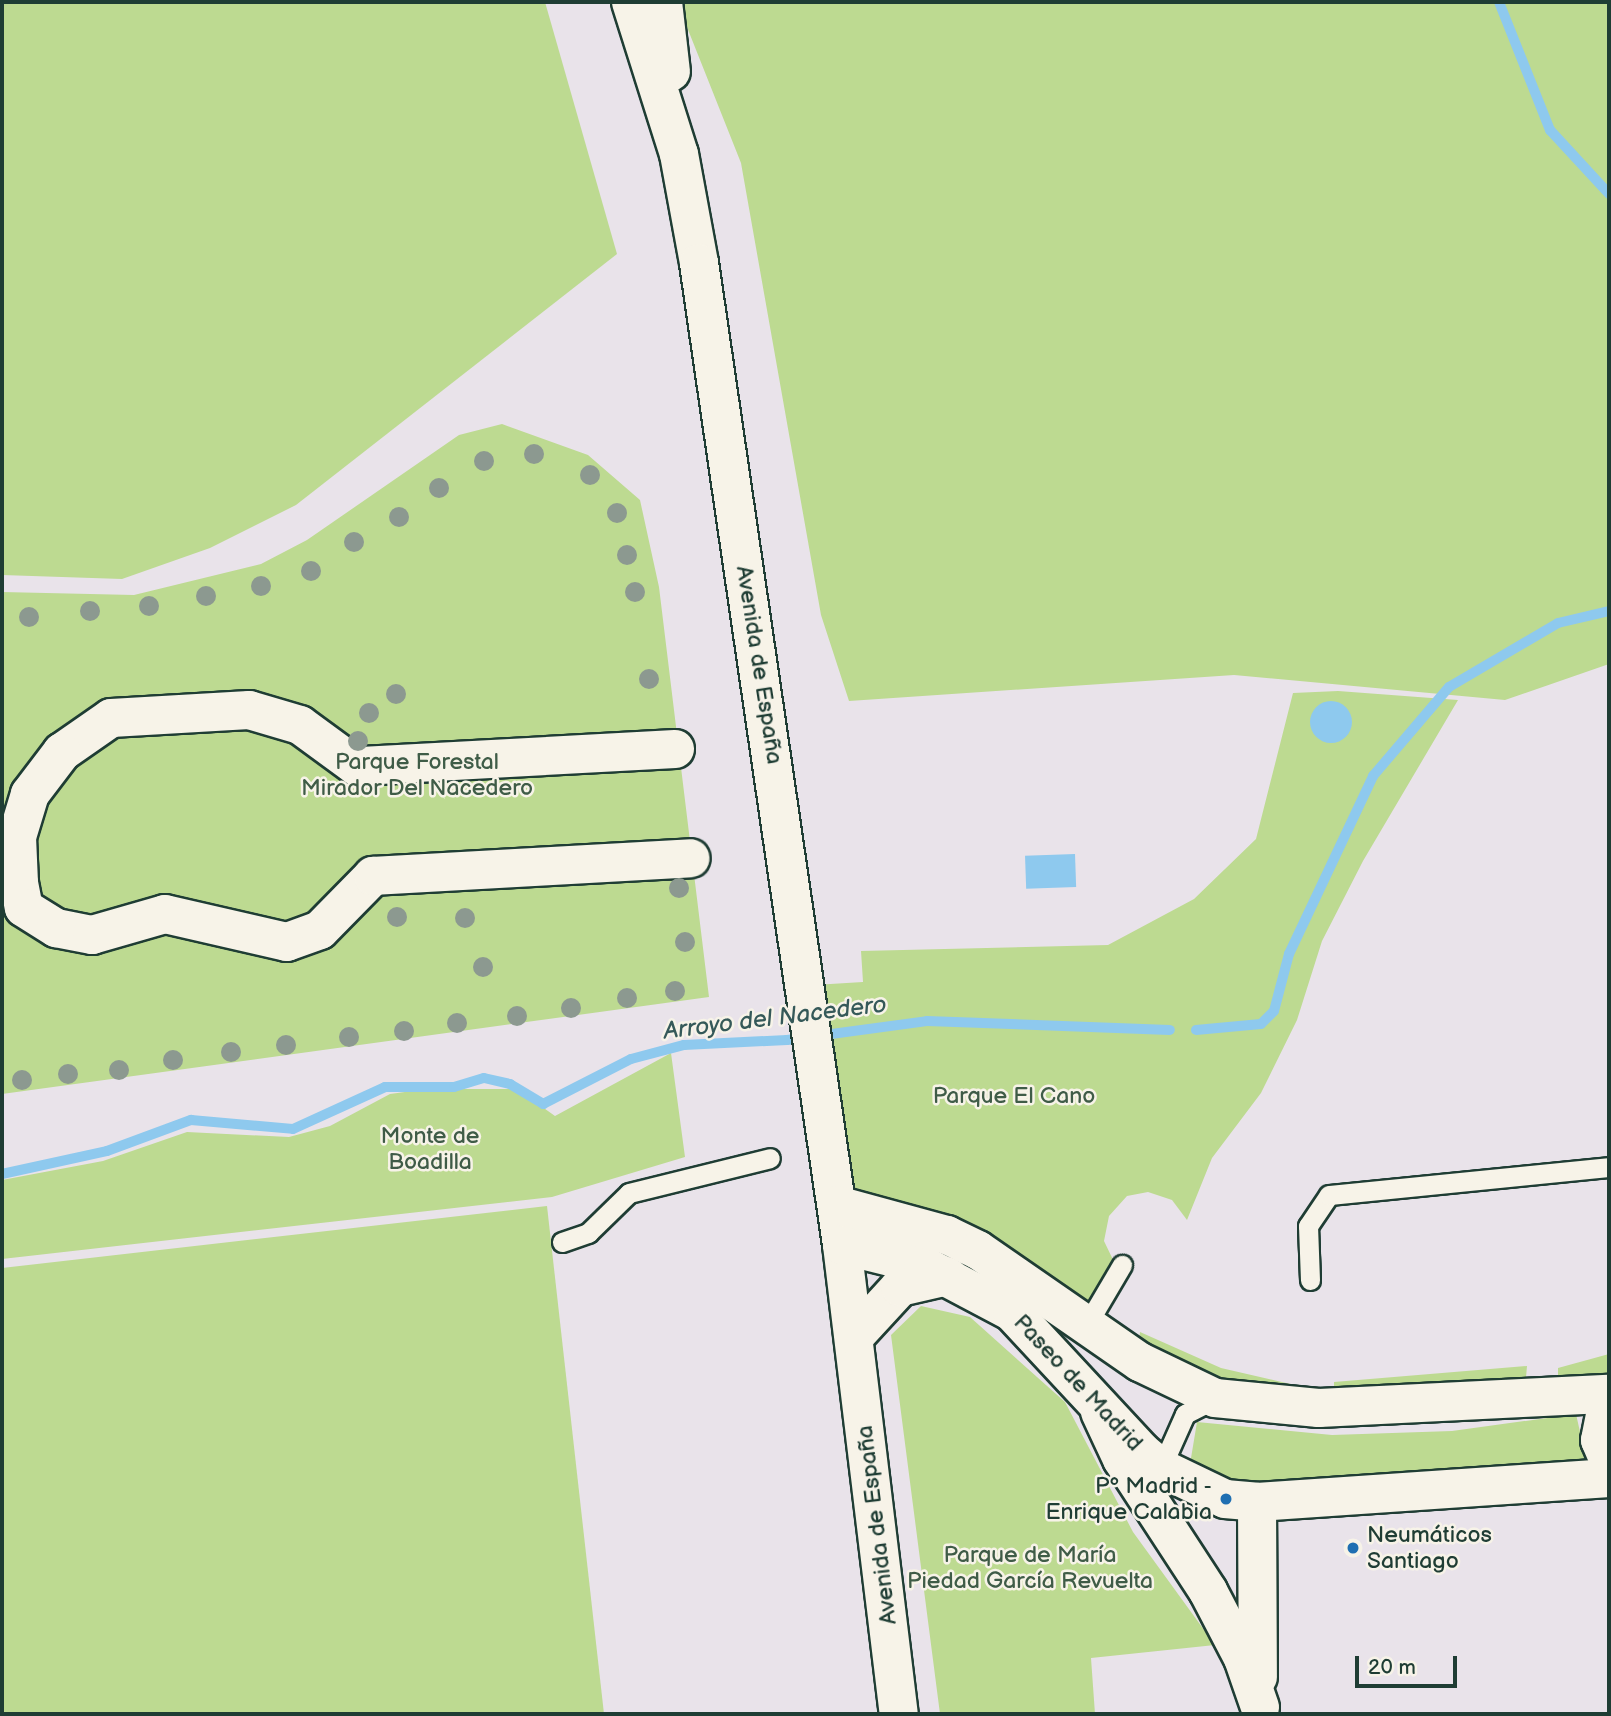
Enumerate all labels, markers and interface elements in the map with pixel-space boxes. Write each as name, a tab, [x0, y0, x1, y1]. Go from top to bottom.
street label: Avenida de España	[730, 564, 788, 766]
park label: Parque Forestal Mirador Del Nacedero	[301, 748, 533, 802]
water label: Arroyo del Nacedero	[662, 990, 888, 1046]
park label: Parque El Cano	[933, 1082, 1095, 1110]
park label: Monte de Boadilla	[381, 1122, 479, 1176]
street label: Paseo de Madrid	[1008, 1309, 1148, 1457]
street label: Avenida de España	[851, 1424, 903, 1626]
place label: Pº Madrid - Enrique Calabia	[1045, 1472, 1212, 1526]
marker: Pº Madrid - Enrique Calabia	[1218, 1491, 1234, 1507]
place label: Neumáticos Santiago	[1367, 1521, 1492, 1575]
marker: Neumáticos Santiago	[1345, 1540, 1361, 1556]
park label: Parque de María Piedad García Revuelta	[907, 1541, 1153, 1595]
scale bar	[1359, 1642, 1460, 1686]
text: 20 m	[1368, 1655, 1416, 1680]

